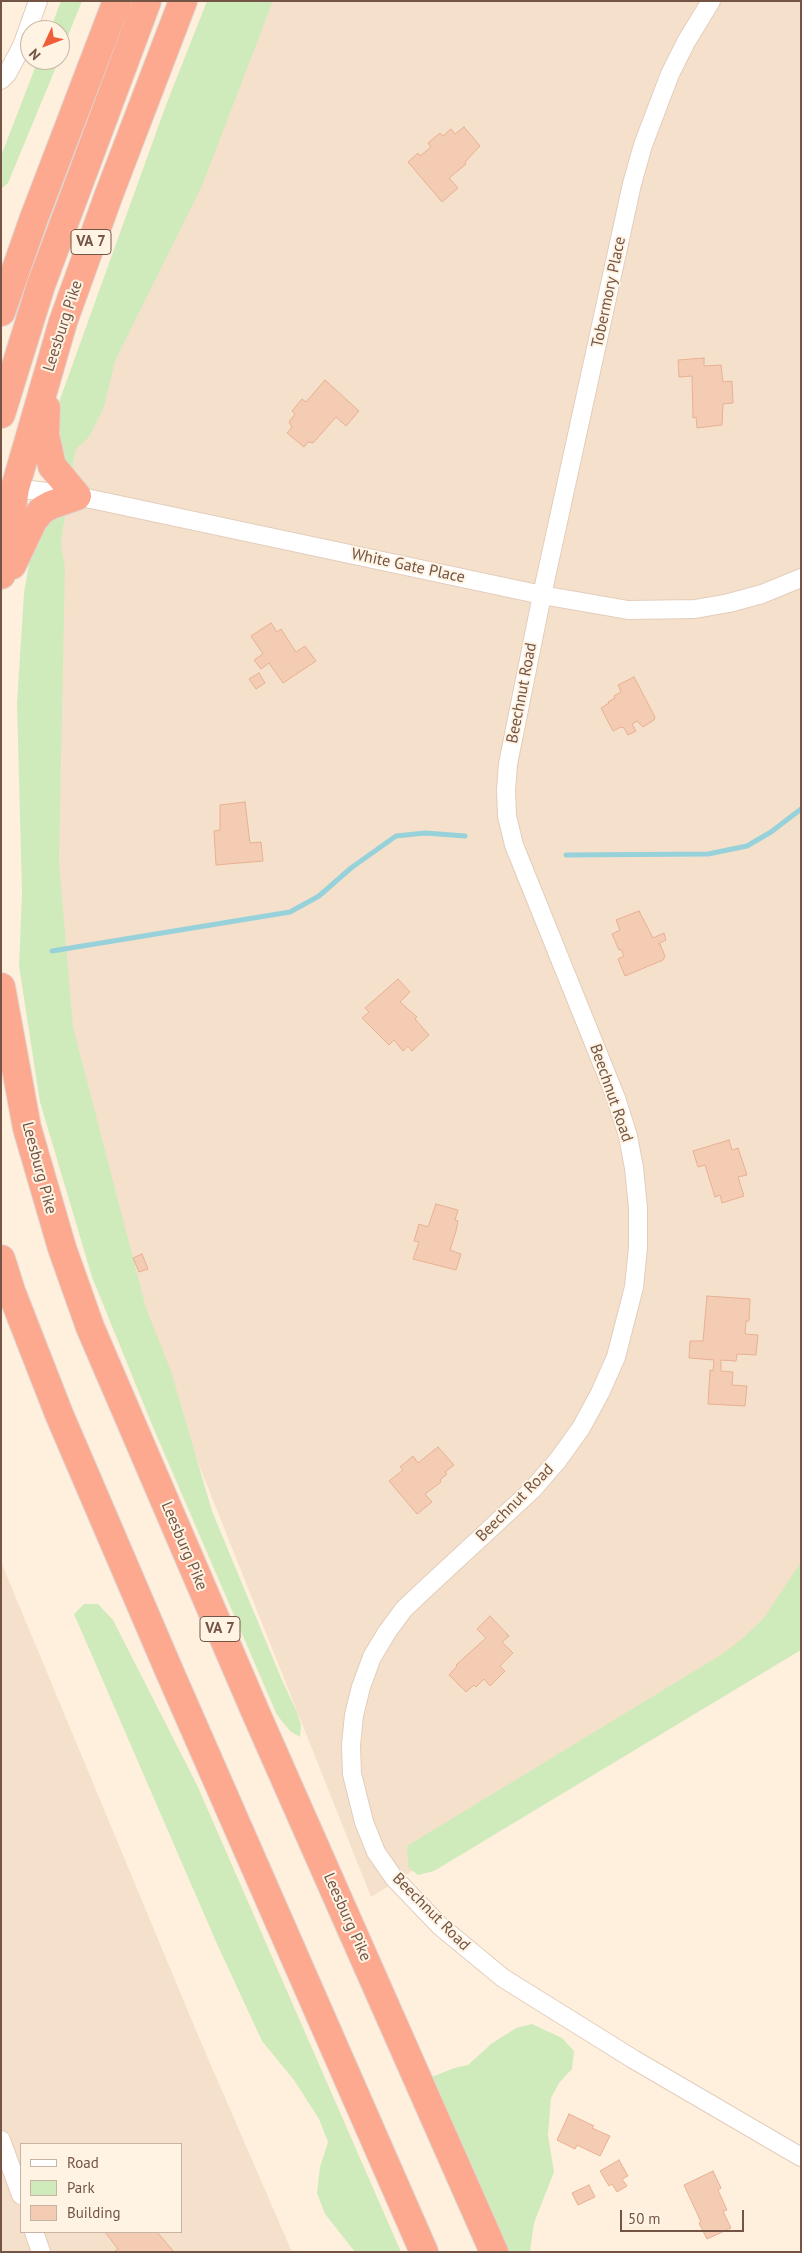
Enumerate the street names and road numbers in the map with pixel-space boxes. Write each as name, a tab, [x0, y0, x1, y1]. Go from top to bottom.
road number: VA 7	[71, 230, 111, 254]
street label: Tobermory Place	[588, 235, 630, 349]
street label: Leesburg Pike	[39, 278, 87, 374]
street label: White Gate Place	[349, 545, 467, 587]
street label: Beechnut Road	[503, 641, 541, 745]
street label: Beechnut Road	[585, 1042, 637, 1144]
street label: Leesburg Pike	[17, 1120, 61, 1216]
street label: Beechnut Road	[472, 1460, 558, 1546]
street label: Leesburg Pike	[157, 1499, 211, 1593]
road number: VA 7	[200, 1616, 240, 1642]
street label: Beechnut Road	[388, 1869, 474, 1955]
street label: Leesburg Pike	[319, 1870, 375, 1964]

